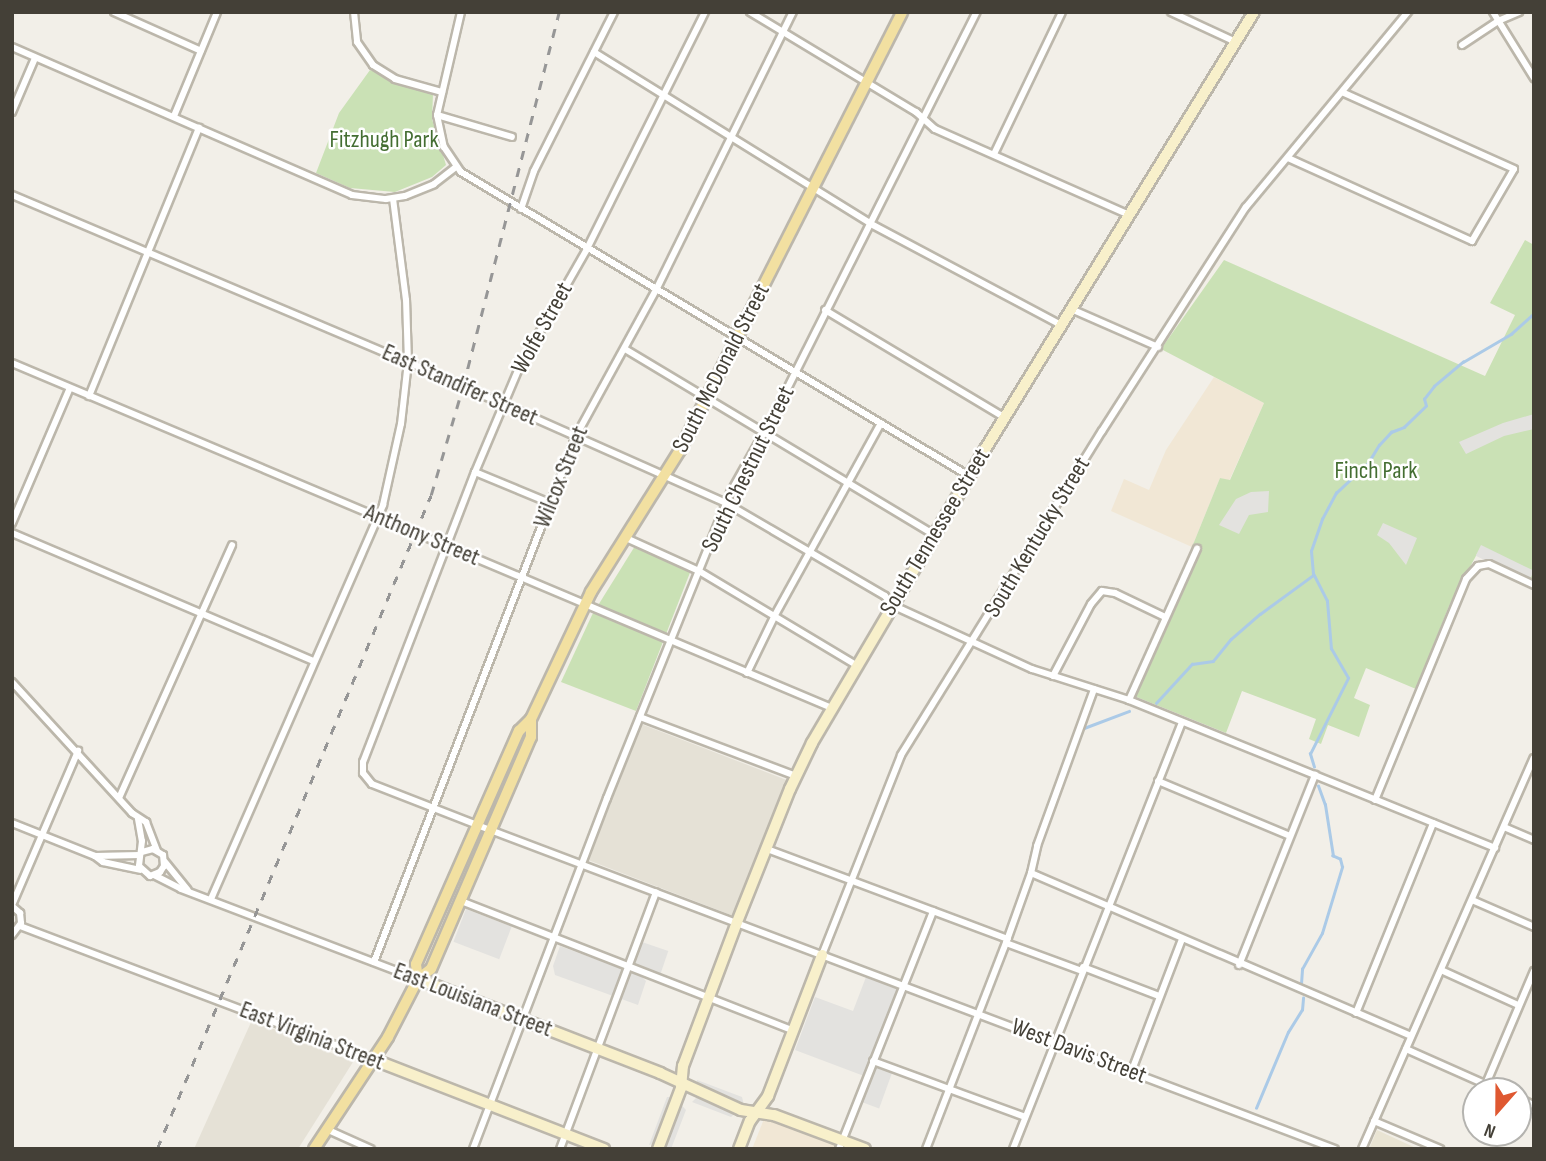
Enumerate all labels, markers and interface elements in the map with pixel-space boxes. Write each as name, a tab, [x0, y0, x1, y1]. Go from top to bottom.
park label: Fitzhugh Park	[329, 126, 439, 154]
street label: Wolfe Street	[505, 277, 579, 379]
street label: South McDonald Street	[666, 279, 776, 457]
street label: East Standifer Street	[378, 338, 542, 432]
street label: South Chestnut Street	[695, 381, 801, 557]
street label: Wilcox Street	[528, 422, 594, 532]
street label: South Tennessee Street	[874, 443, 996, 621]
street label: South Kentucky Street	[978, 452, 1096, 622]
park label: Finch Park	[1335, 457, 1417, 485]
street label: Anthony Street	[360, 498, 484, 572]
street label: East Louisiana Street	[389, 956, 557, 1044]
street label: East Virginia Street	[236, 995, 388, 1077]
street label: West Davis Street	[1007, 1012, 1151, 1090]
north arrow	[1462, 1077, 1532, 1147]
text: N	[1481, 1118, 1499, 1143]

